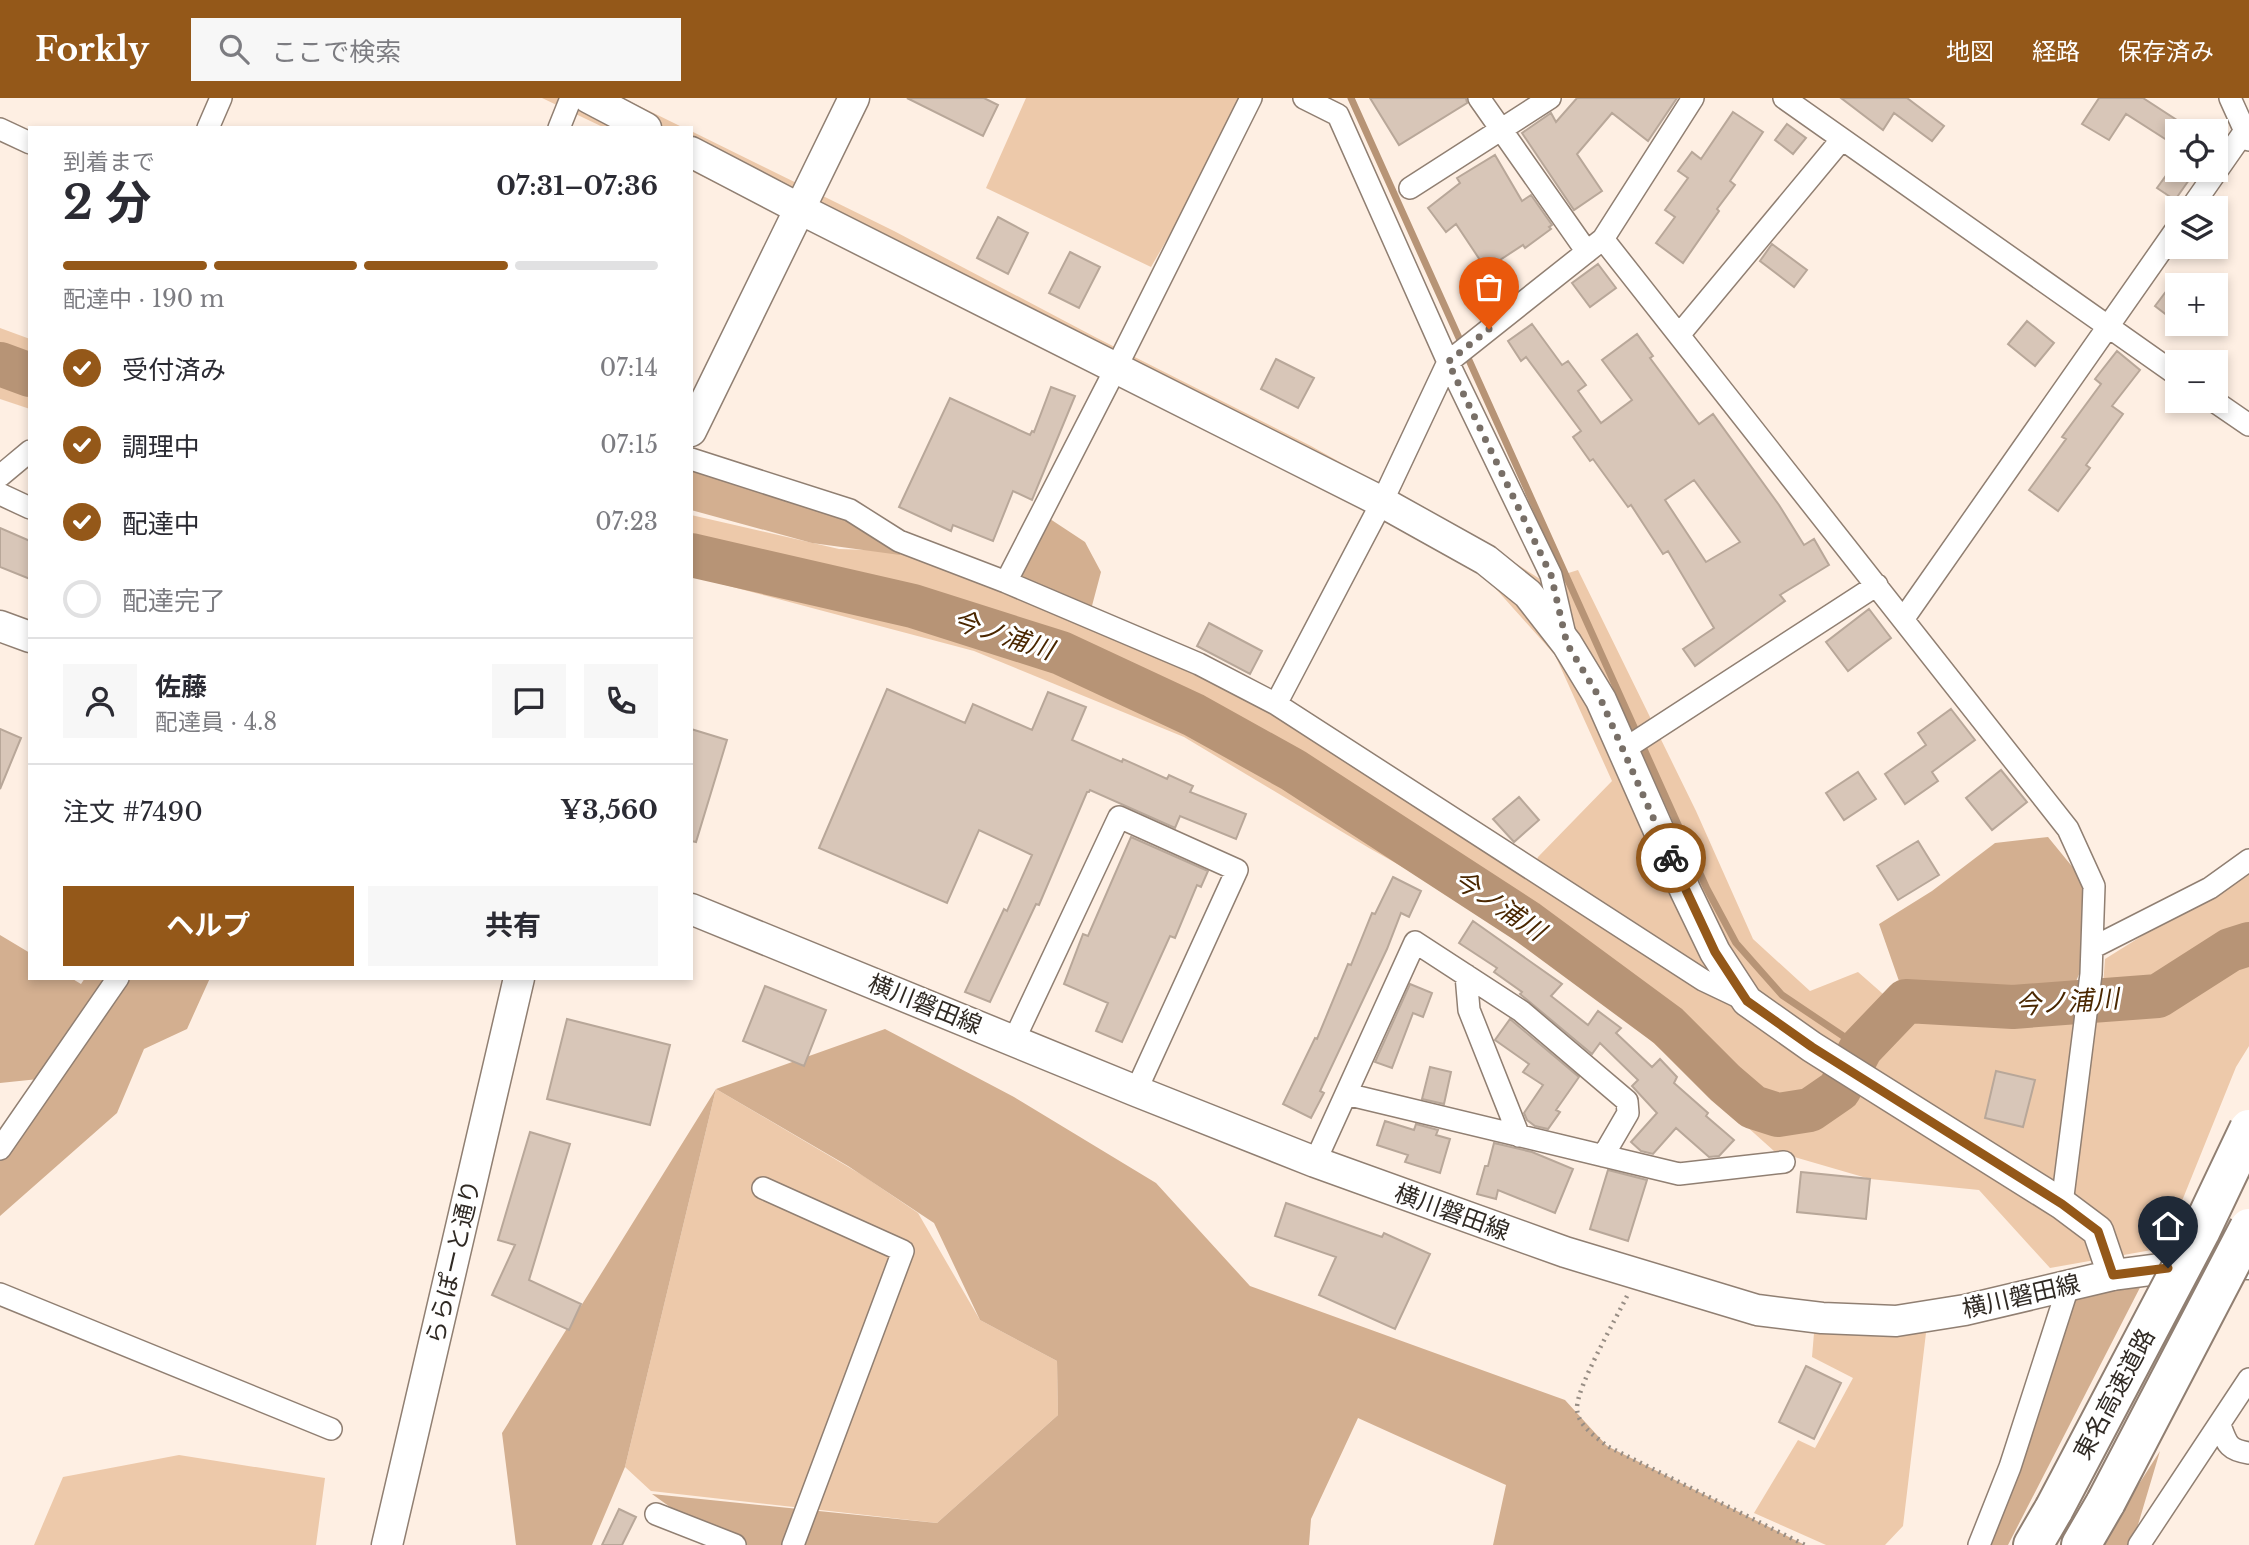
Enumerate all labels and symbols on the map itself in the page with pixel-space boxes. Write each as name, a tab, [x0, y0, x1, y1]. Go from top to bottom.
pin	[1459, 257, 1519, 329]
water label: 今ノ浦川	[949, 604, 1060, 667]
courier	[1636, 823, 1706, 893]
water label: 今ノ浦川	[1447, 863, 1554, 949]
street label: 横川磐田線	[864, 968, 986, 1040]
water label: 今ノ浦川	[2014, 982, 2123, 1022]
street label: ららぽーと通り	[420, 1177, 486, 1347]
street label: 横川磐田線	[1391, 1178, 1513, 1246]
pin	[2138, 1196, 2198, 1268]
street label: 横川磐田線	[1959, 1268, 2083, 1324]
street label: 東名高速道路	[2067, 1324, 2161, 1464]

